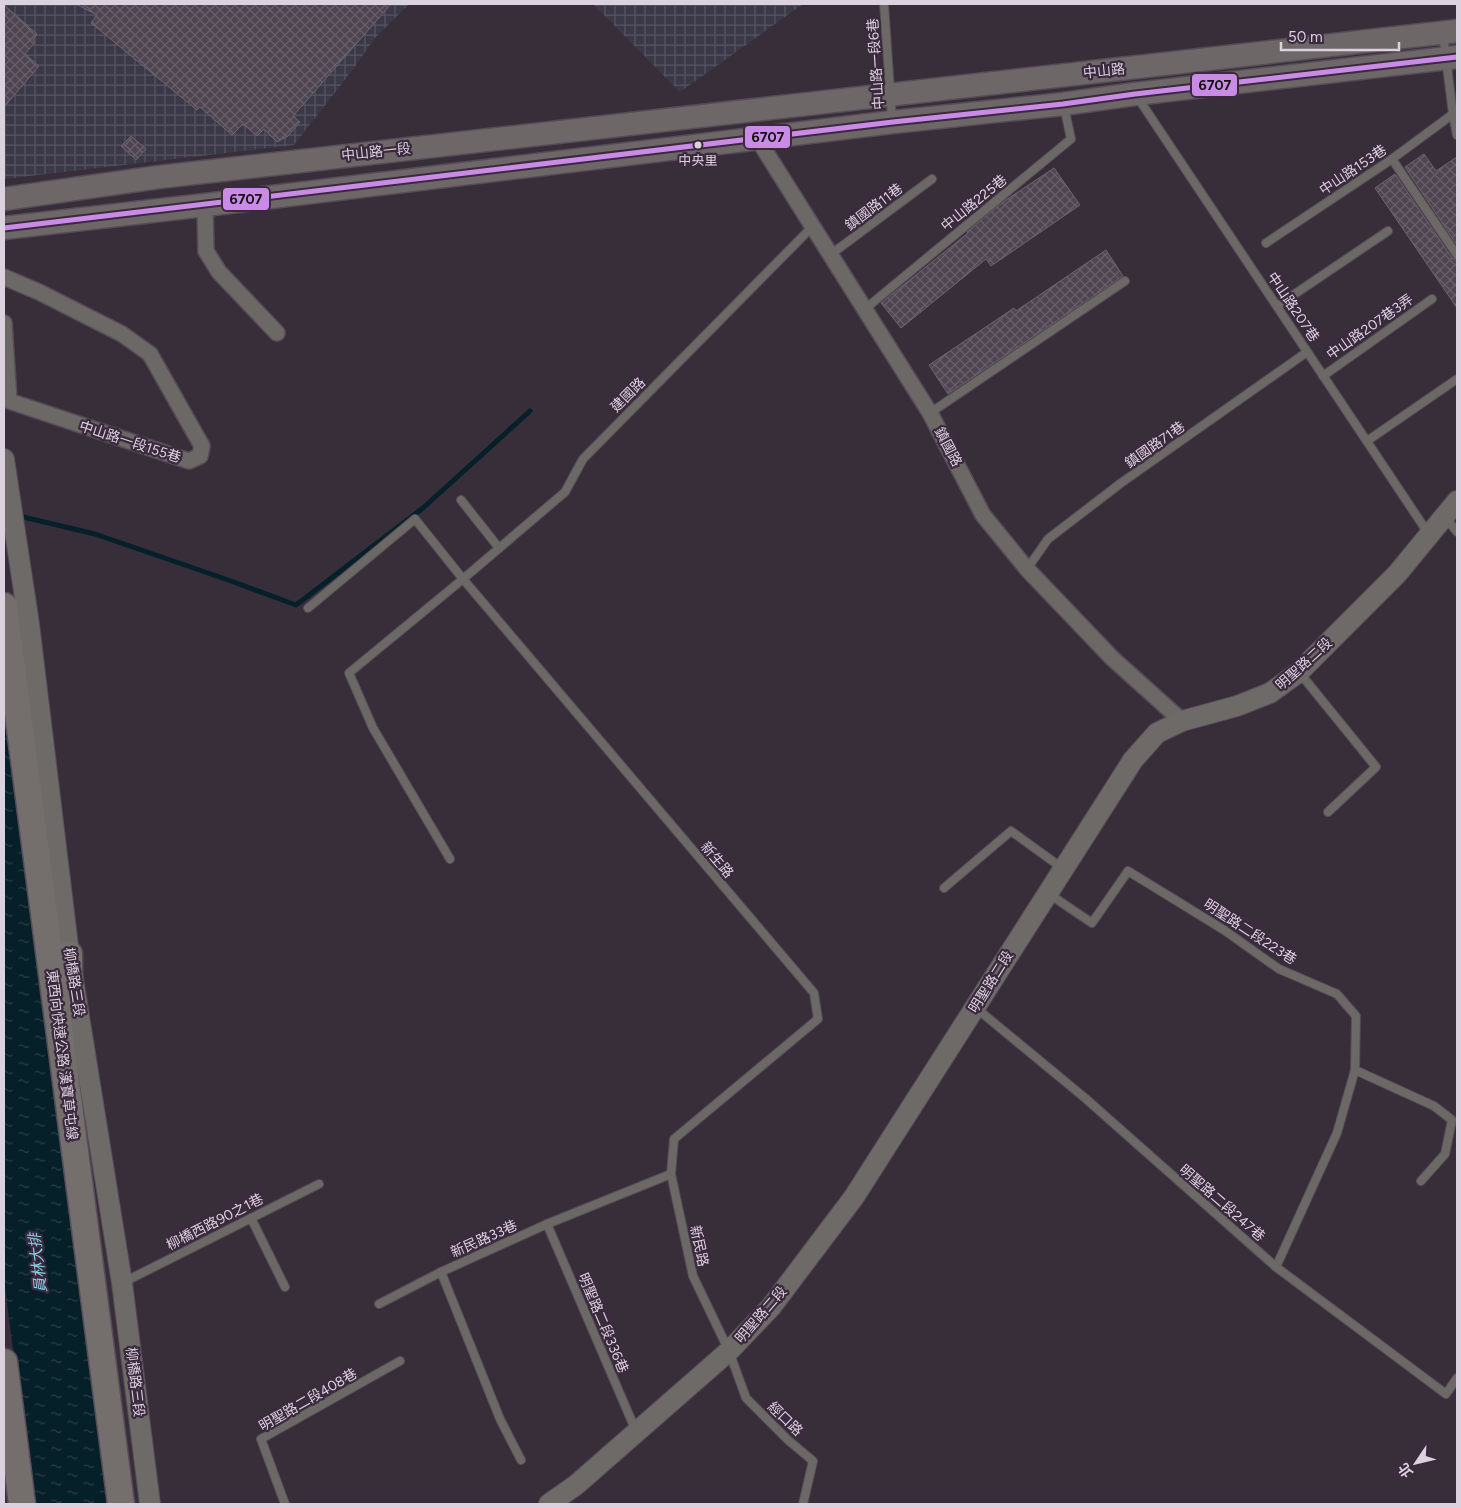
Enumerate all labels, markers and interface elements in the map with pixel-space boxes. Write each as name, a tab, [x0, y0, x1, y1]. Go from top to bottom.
street label: 中山路一段6巷	[864, 18, 888, 110]
scale bar	[1281, 20, 1398, 52]
text: 50 m	[1288, 28, 1323, 46]
street label: 中山路	[1082, 60, 1126, 82]
line badge: 6707	[1191, 73, 1238, 97]
text: 6707	[1199, 77, 1232, 94]
line badge: 6707	[744, 125, 791, 149]
text: 6707	[752, 129, 785, 146]
street label: 中山路一段	[340, 140, 412, 164]
marker: 中央里	[693, 140, 703, 150]
street label: 中山路153巷	[1316, 141, 1390, 199]
place label: 中央里	[678, 153, 718, 168]
street label: 中山路225巷	[938, 171, 1010, 235]
street label: 鎮國路11巷	[842, 180, 906, 234]
line badge: 6707	[222, 187, 270, 211]
text: 6707	[230, 191, 263, 208]
street label: 中山路207巷	[1263, 269, 1323, 345]
street label: 中山路207巷3弄	[1323, 291, 1417, 363]
street label: 建國路	[607, 374, 649, 416]
street label: 中山路一段155巷	[77, 418, 183, 466]
street label: 鎮國路71巷	[1122, 418, 1188, 472]
street label: 鎮國路	[931, 424, 965, 470]
street label: 明聖路二段	[1272, 634, 1336, 694]
street label: 新生路	[697, 838, 737, 882]
street label: 明聖路二段223巷	[1200, 896, 1300, 968]
street label: 柳橋路三段	[60, 946, 88, 1018]
street label: 明聖路二段	[965, 948, 1017, 1016]
street label: 東西向快速公路 漢寶草屯線	[43, 969, 81, 1141]
street label: 明聖路二段247巷	[1176, 1161, 1268, 1245]
street label: 柳橋西路90之1巷	[164, 1190, 266, 1254]
street label: 新民路33巷	[448, 1217, 520, 1261]
street label: 新民路	[686, 1224, 712, 1268]
water label: 員林大排	[25, 1230, 51, 1294]
street label: 明聖路二段336巷	[574, 1270, 632, 1376]
street label: 明聖路二段	[732, 1283, 790, 1347]
street label: 柳橋路三段	[122, 1346, 148, 1418]
street label: 明聖路二段408巷	[256, 1365, 360, 1435]
street label: 經口路	[764, 1398, 806, 1440]
north arrow	[1391, 1438, 1441, 1488]
text: 北	[1395, 1460, 1417, 1481]

